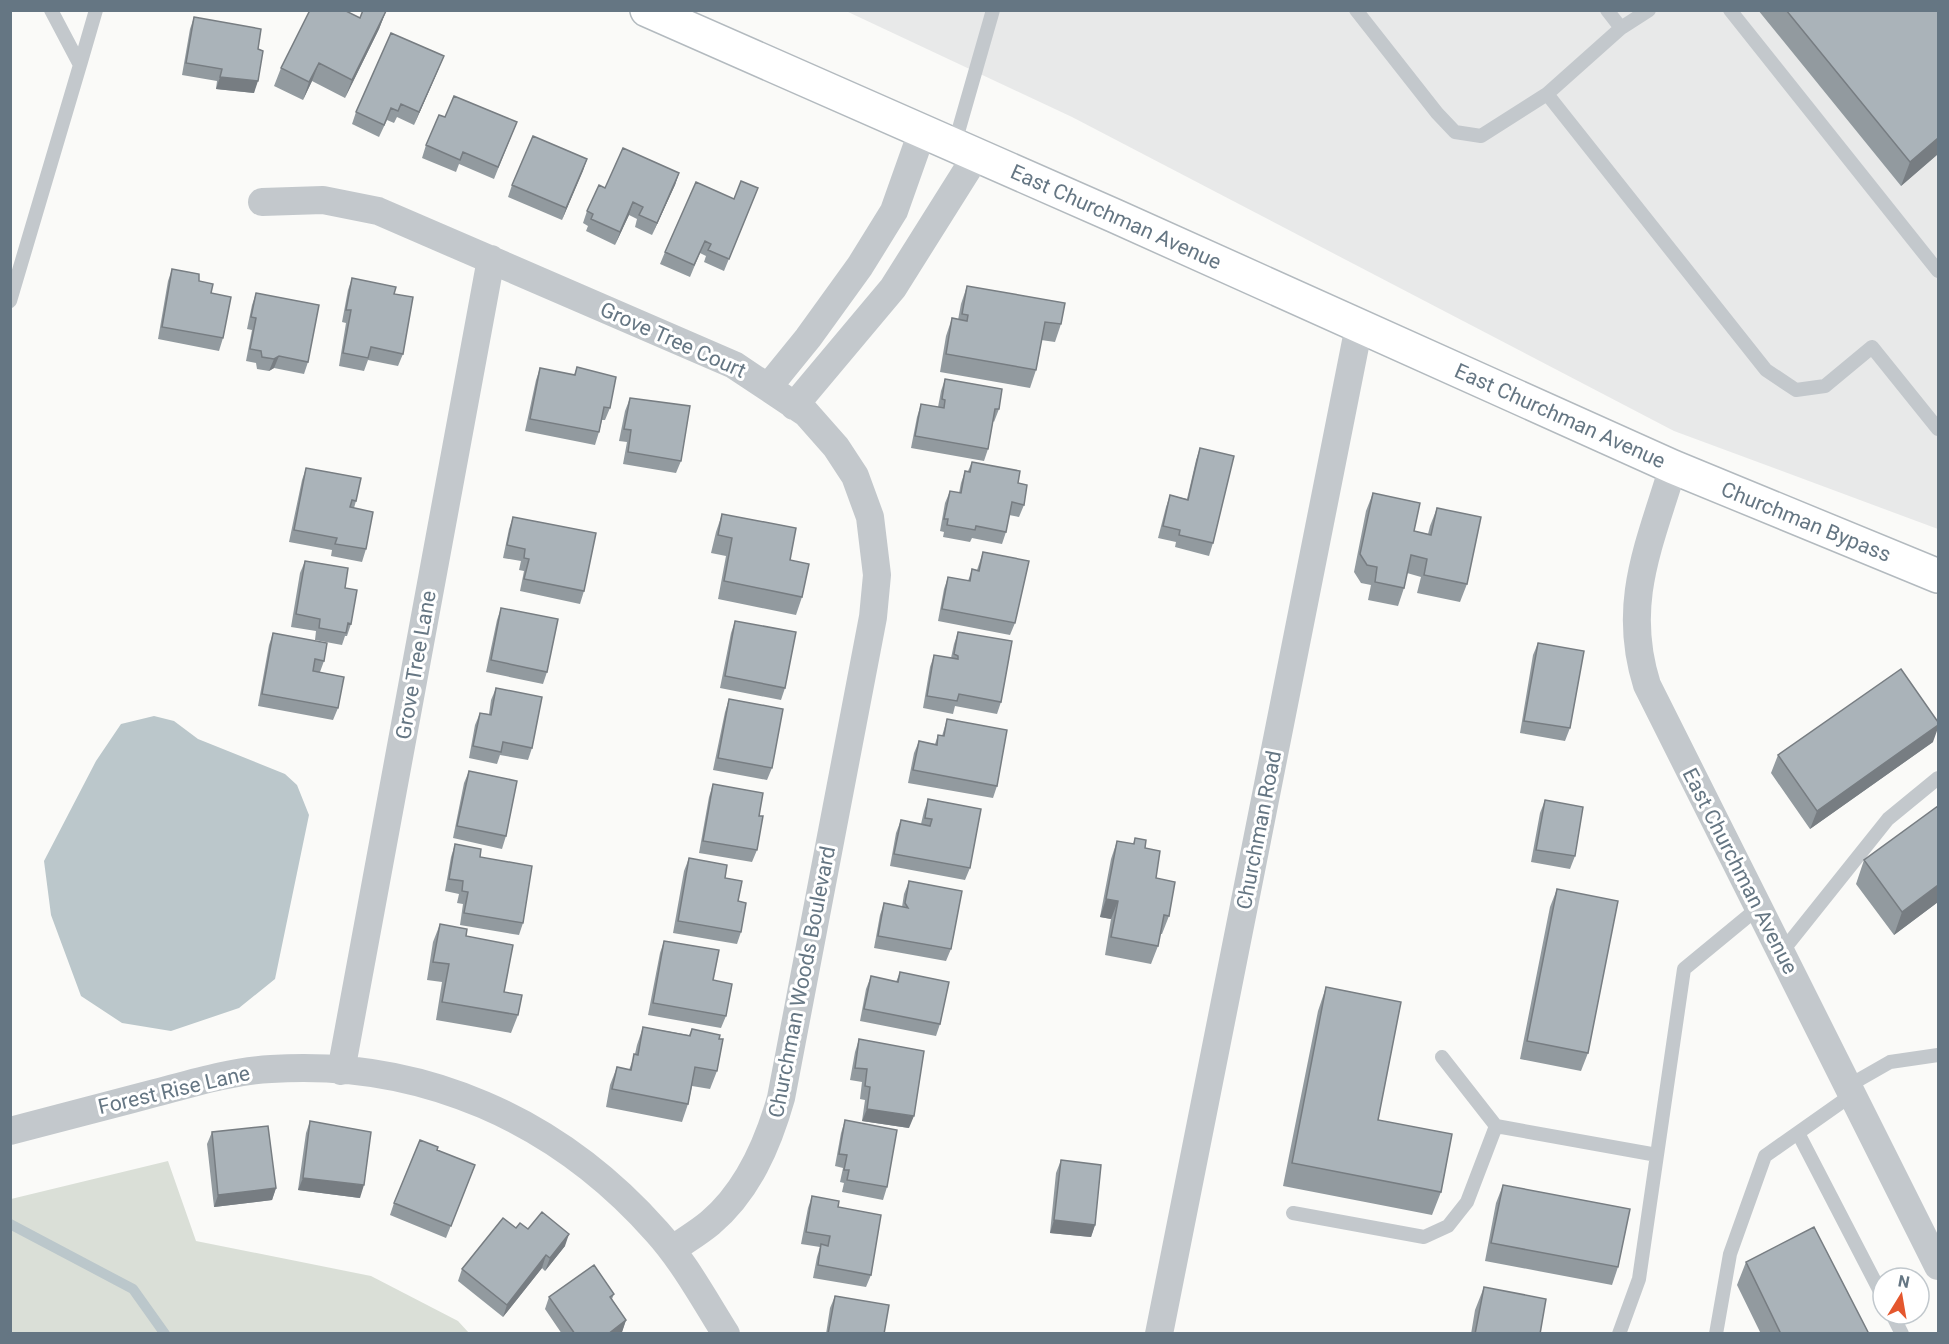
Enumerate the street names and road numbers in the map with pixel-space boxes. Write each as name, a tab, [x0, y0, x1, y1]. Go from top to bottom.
street label: East Churchman Avenue	[1007, 160, 1225, 274]
street label: Grove Tree Court	[596, 297, 750, 383]
street label: East Churchman Avenue	[1451, 359, 1669, 473]
street label: Churchman Bypass	[1718, 477, 1894, 567]
street label: Grove Tree Lane	[391, 589, 441, 741]
street label: Churchman Road	[1232, 749, 1286, 911]
street label: East Churchman Avenue	[1678, 764, 1802, 978]
street label: Churchman Woods Boulevard	[764, 844, 840, 1120]
street label: Forest Rise Lane	[96, 1061, 252, 1119]

